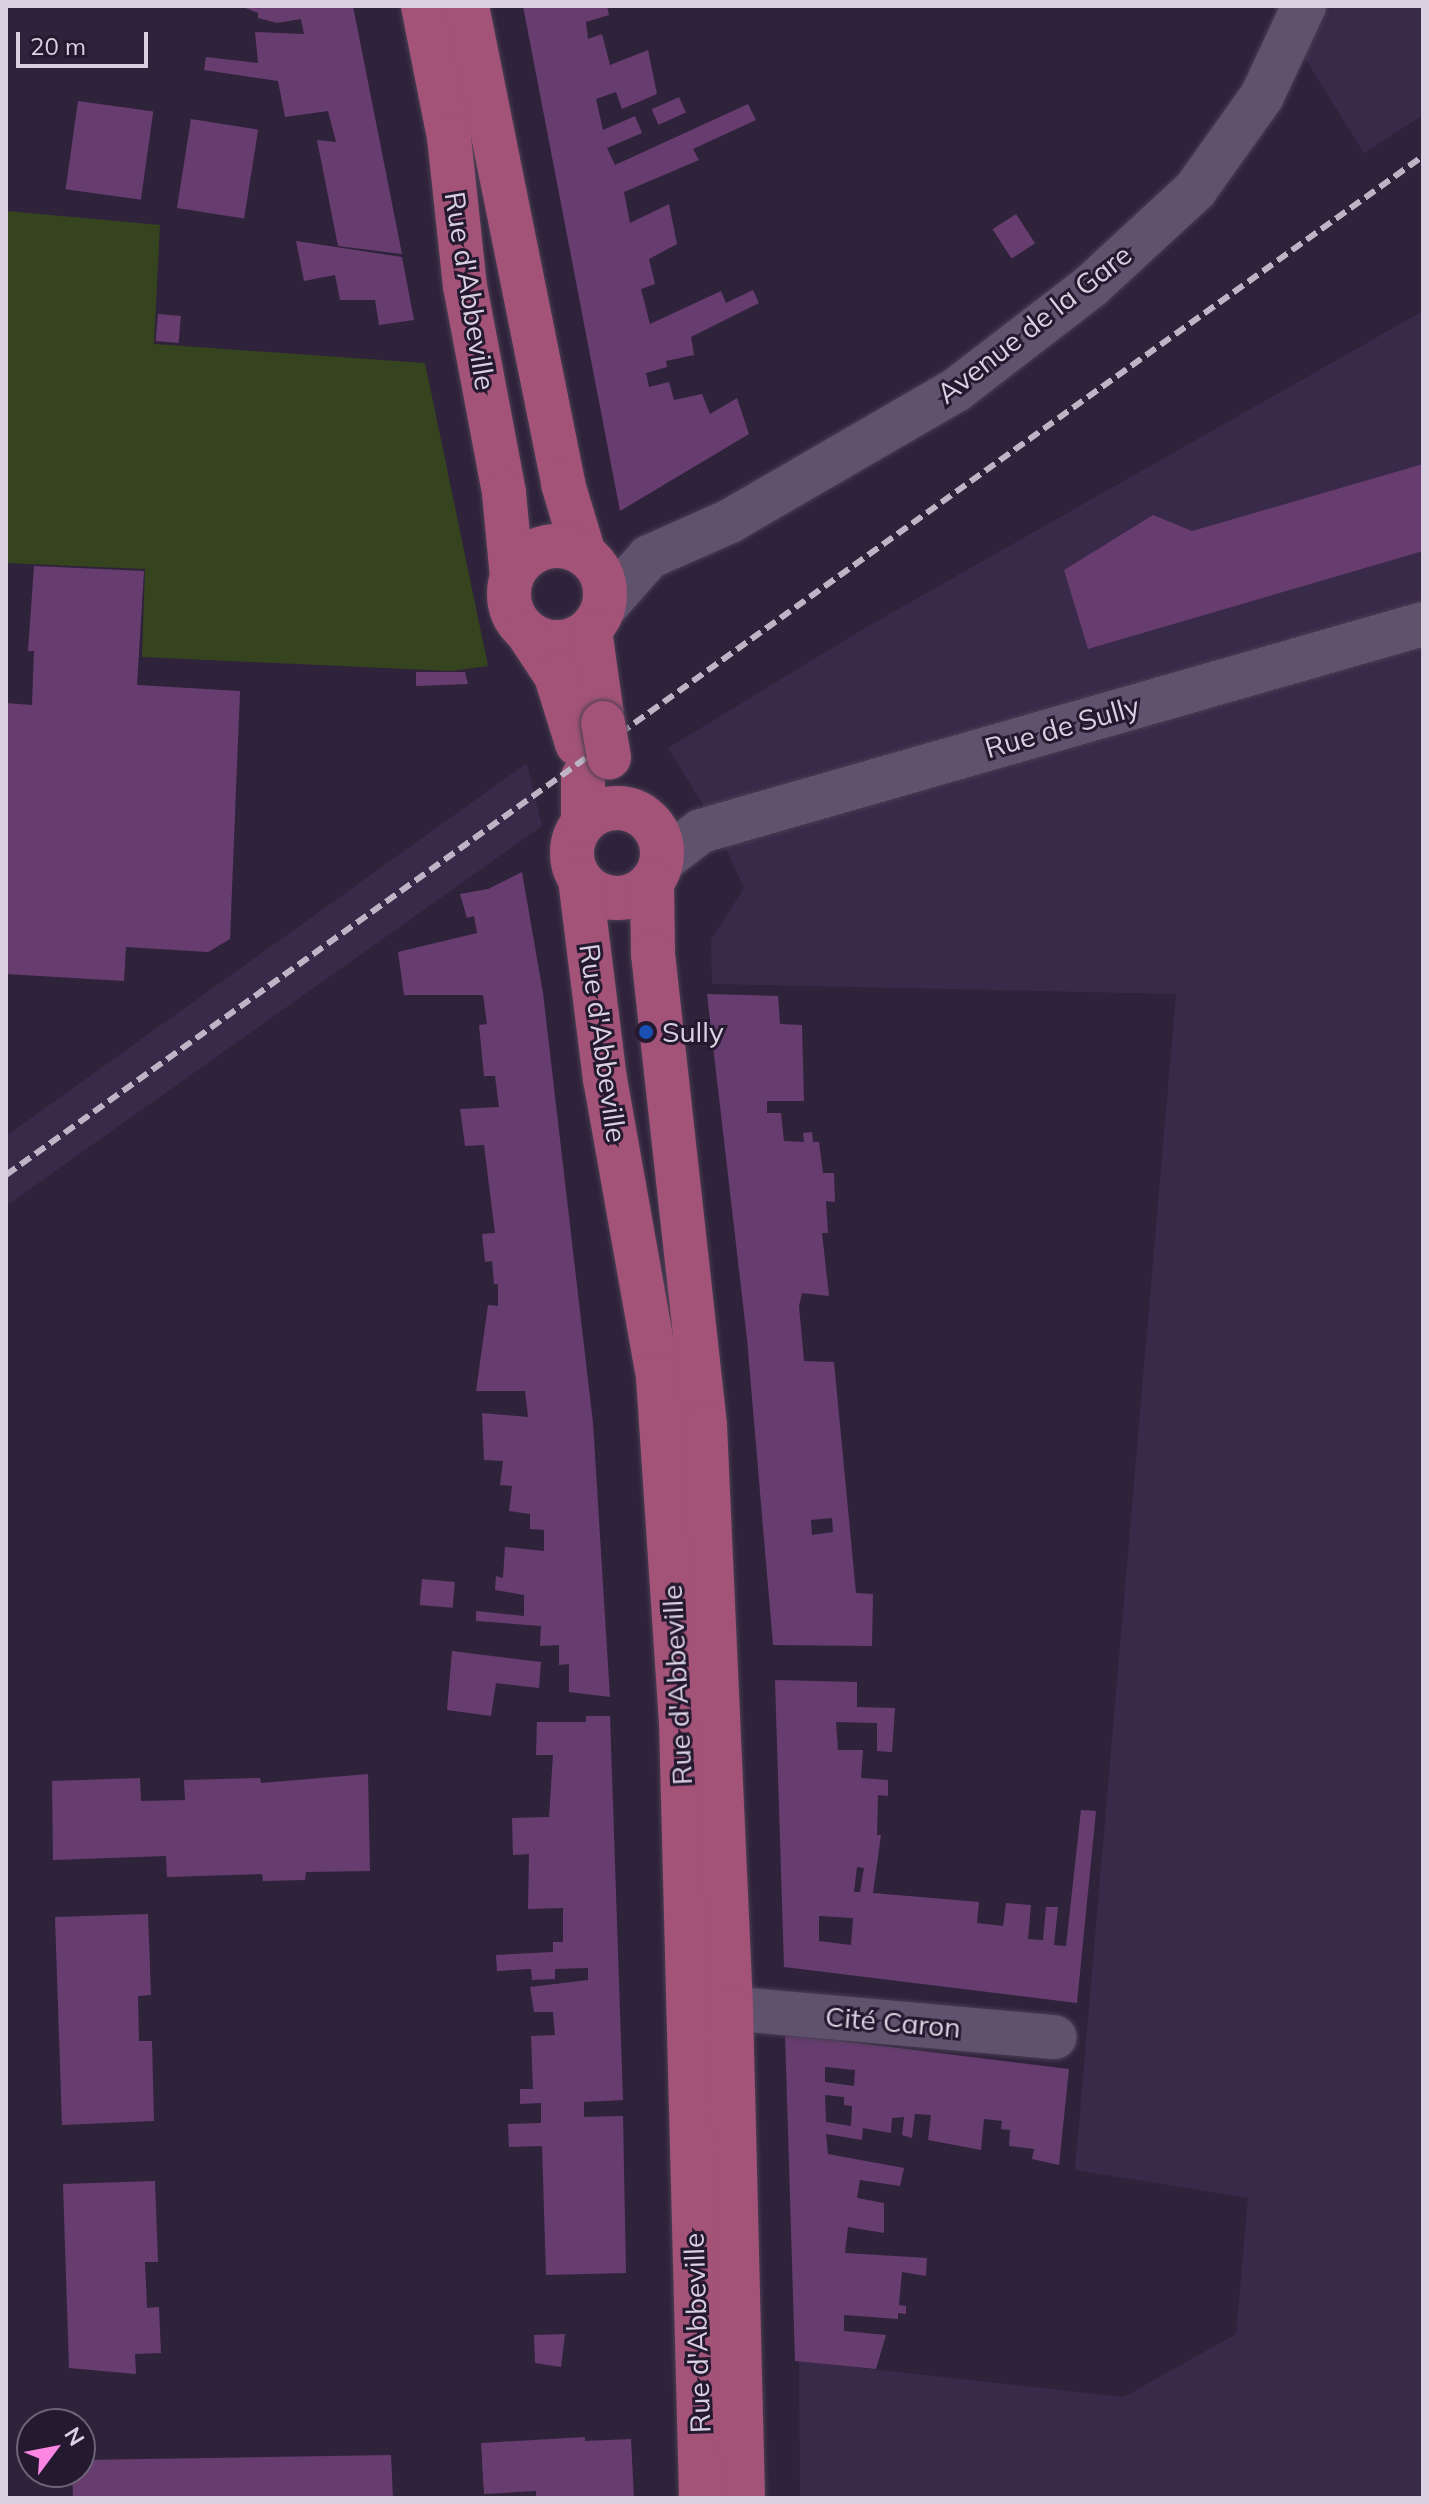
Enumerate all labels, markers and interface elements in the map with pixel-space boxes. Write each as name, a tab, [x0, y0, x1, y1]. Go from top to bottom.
scale bar	[20, 16, 152, 66]
text: 20 m	[30, 31, 86, 61]
street label: Rue d'Abbeville	[438, 189, 502, 393]
street label: Avenue de la Gare	[930, 238, 1138, 410]
street label: Rue de Sully	[981, 689, 1143, 765]
street label: Rue d'Abbeville	[572, 941, 634, 1145]
place label: Sully	[662, 1015, 724, 1049]
marker: Sully	[637, 1023, 655, 1041]
street label: Rue d'Abbeville	[655, 1584, 699, 1786]
street label: Cité Caron	[824, 1999, 962, 2045]
street label: Rue d'Abbeville	[677, 2232, 717, 2434]
north arrow	[16, 2408, 96, 2488]
text: N	[58, 2422, 91, 2451]

